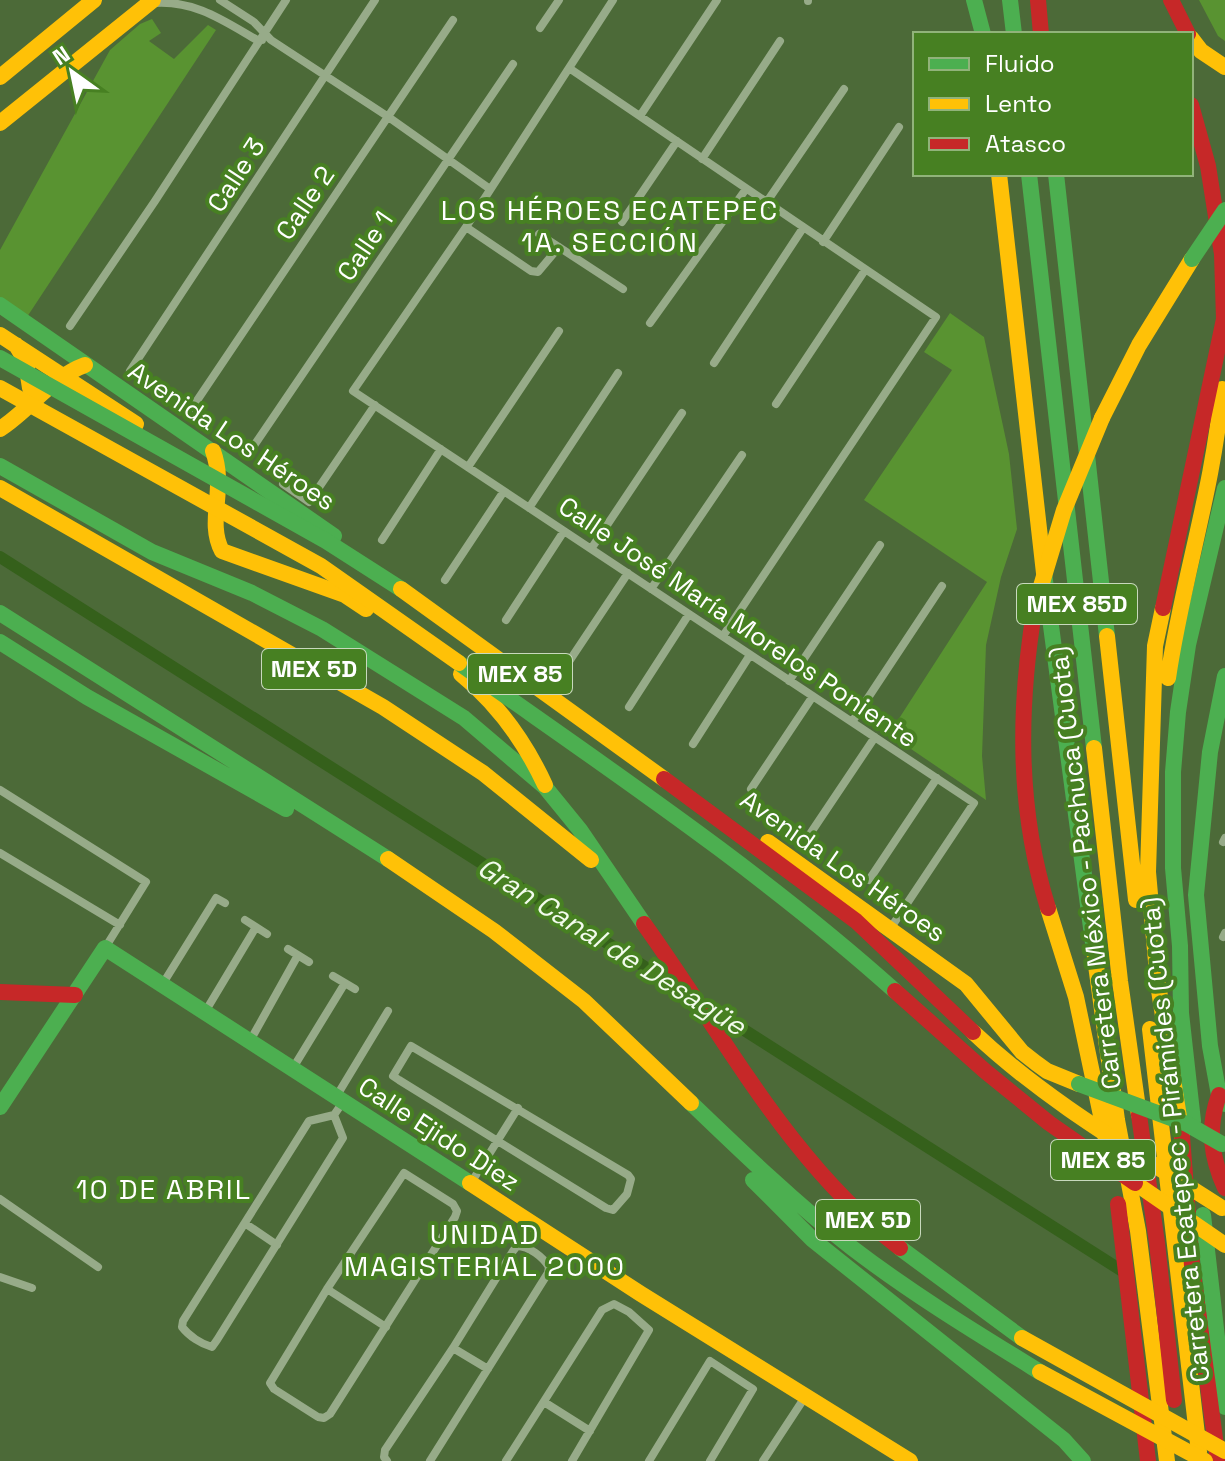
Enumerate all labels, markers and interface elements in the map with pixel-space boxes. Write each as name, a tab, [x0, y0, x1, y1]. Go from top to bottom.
north arrow	[32, 32, 112, 112]
legend	[913, 32, 1193, 176]
text: N	[47, 39, 75, 71]
text: Fluido	[985, 48, 1055, 79]
text: Lento	[985, 88, 1052, 119]
text: Atasco	[985, 128, 1066, 159]
street label: Calle 3	[199, 131, 273, 219]
street label: Calle 2	[268, 159, 342, 247]
district label: LOS HÉROES ECATEPEC 1A. SECCIÓN	[441, 192, 779, 260]
street label: Calle 1	[329, 204, 401, 288]
street label: Avenida Los Héroes	[122, 354, 342, 518]
street label: Calle José María Morelos Poniente	[552, 489, 924, 755]
road number: MEX 85D	[1017, 584, 1137, 624]
street label: Carretera México - Pachuca (Cuota)	[1041, 645, 1129, 1091]
road number: MEX 5D	[262, 649, 366, 689]
road number: MEX 85	[468, 654, 572, 694]
street label: Avenida Los Héroes	[734, 782, 952, 950]
water label: Gran Canal de Desagüe	[471, 849, 754, 1044]
street label: Carretera Ecatepec - Pirámides (Cuota)	[1133, 896, 1217, 1384]
street label: Calle Ejido Diez	[352, 1069, 526, 1199]
road number: MEX 85	[1051, 1140, 1155, 1180]
district label: 10 DE ABRIL	[76, 1171, 252, 1207]
road number: MEX 5D	[816, 1200, 920, 1240]
district label: UNIDAD MAGISTERIAL 2000	[344, 1216, 626, 1284]

